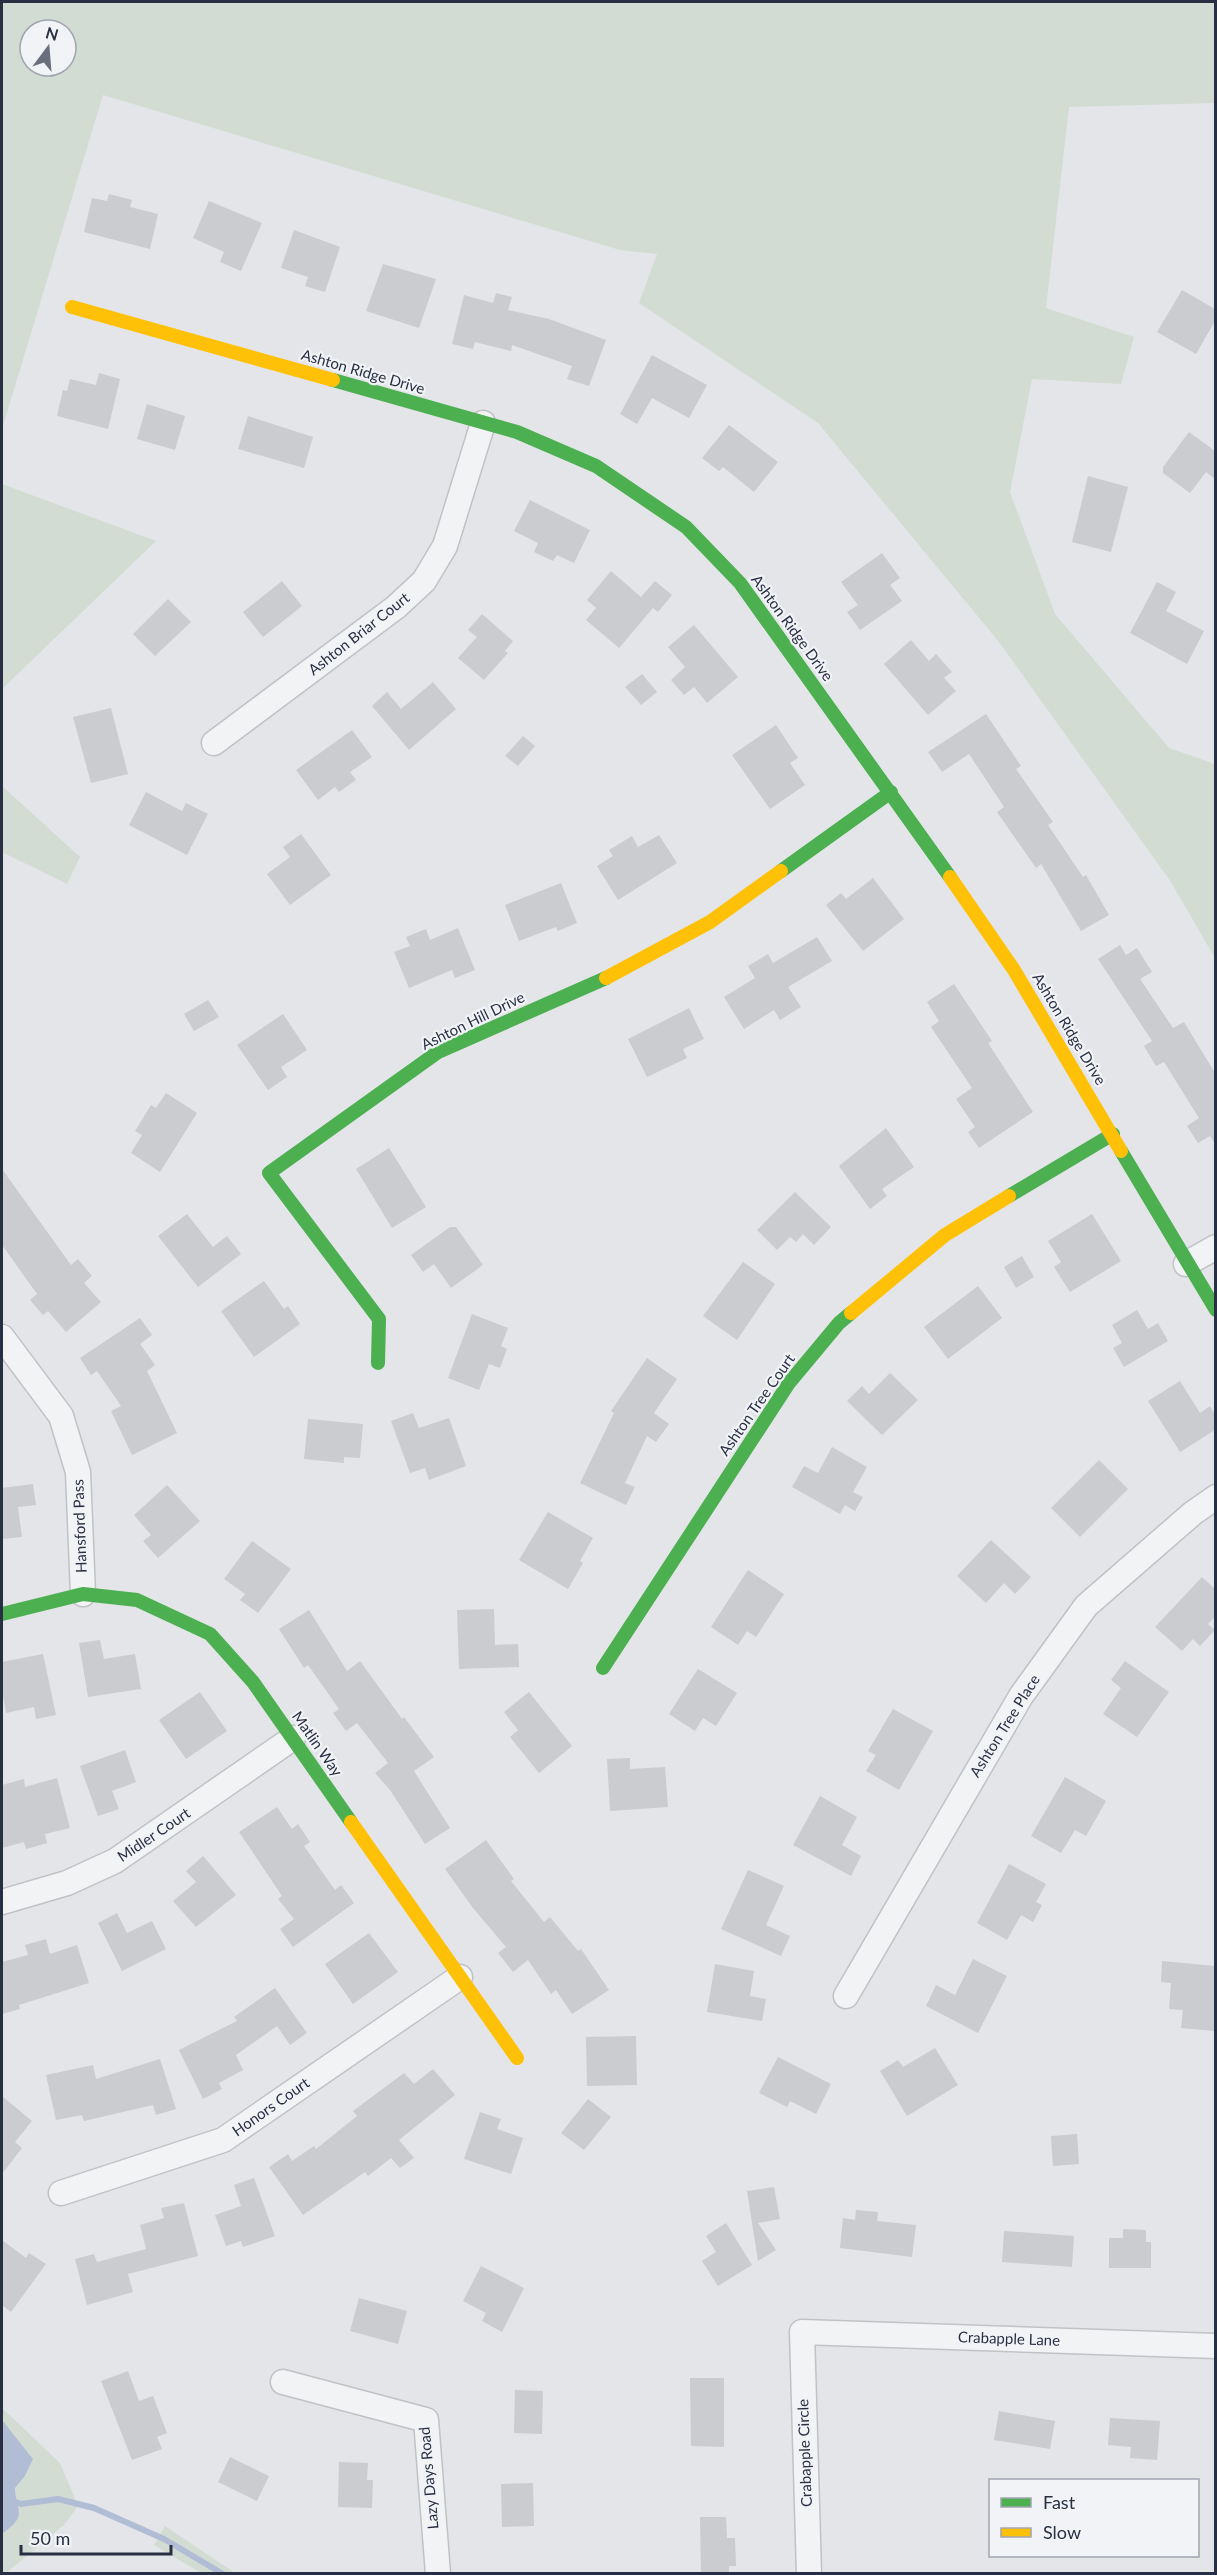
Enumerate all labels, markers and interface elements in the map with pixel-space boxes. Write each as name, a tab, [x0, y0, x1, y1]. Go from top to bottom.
north arrow	[18, 18, 78, 78]
text: N	[44, 22, 61, 44]
street label: Ashton Ridge Drive	[300, 345, 427, 397]
street label: Ashton Ridge Drive	[748, 571, 838, 684]
street label: Ashton Briar Court	[304, 588, 413, 678]
street label: Ashton Ridge Drive	[1029, 969, 1110, 1088]
street label: Ashton Hill Drive	[418, 987, 527, 1053]
street label: Ashton Tree Court	[714, 1350, 798, 1459]
street label: Hansford Pass	[68, 1479, 90, 1573]
street label: Ashton Tree Place	[965, 1671, 1043, 1780]
street label: Matlin Way	[289, 1707, 347, 1780]
street label: Midler Court	[114, 1803, 194, 1865]
street label: Honors Court	[228, 2073, 313, 2139]
street label: Crabapple Lane	[958, 2327, 1060, 2349]
street label: Crabapple Circle	[793, 2399, 815, 2507]
street label: Lazy Days Road	[415, 2426, 441, 2530]
legend	[989, 2479, 1199, 2557]
text: Fast	[1043, 2491, 1076, 2513]
scale bar	[21, 2518, 171, 2556]
text: Slow	[1043, 2521, 1081, 2543]
text: 50 m	[30, 2527, 70, 2549]

